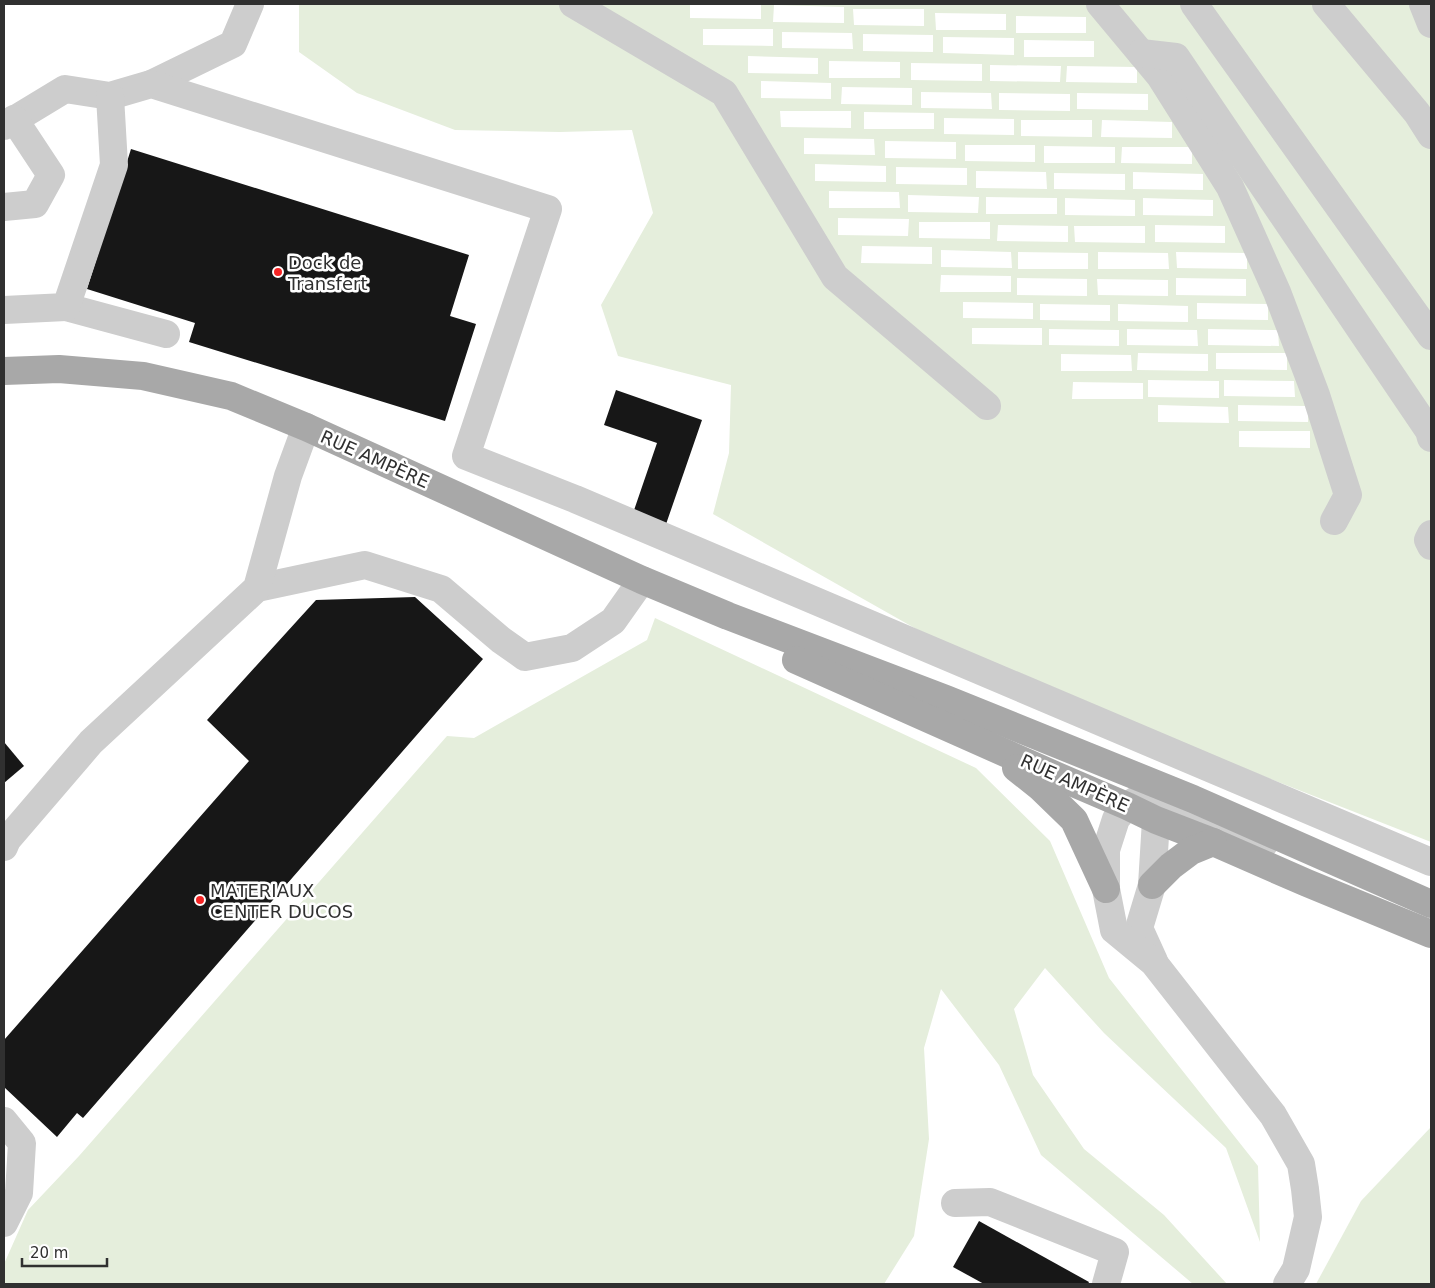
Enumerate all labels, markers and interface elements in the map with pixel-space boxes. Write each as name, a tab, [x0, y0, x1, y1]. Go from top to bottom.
place label: Dock de Transfert	[287, 252, 367, 294]
marker: Dock de Transfert	[272, 266, 284, 278]
street label: RUE AMPÈRE	[317, 426, 433, 492]
street label: RUE AMPÈRE	[1017, 750, 1133, 816]
place label: MATERIAUX CENTER DUCOS	[210, 880, 353, 922]
marker: MATERIAUX CENTER DUCOS	[194, 894, 206, 906]
scale bar	[22, 1236, 108, 1268]
text: 20 m	[30, 1244, 68, 1262]

